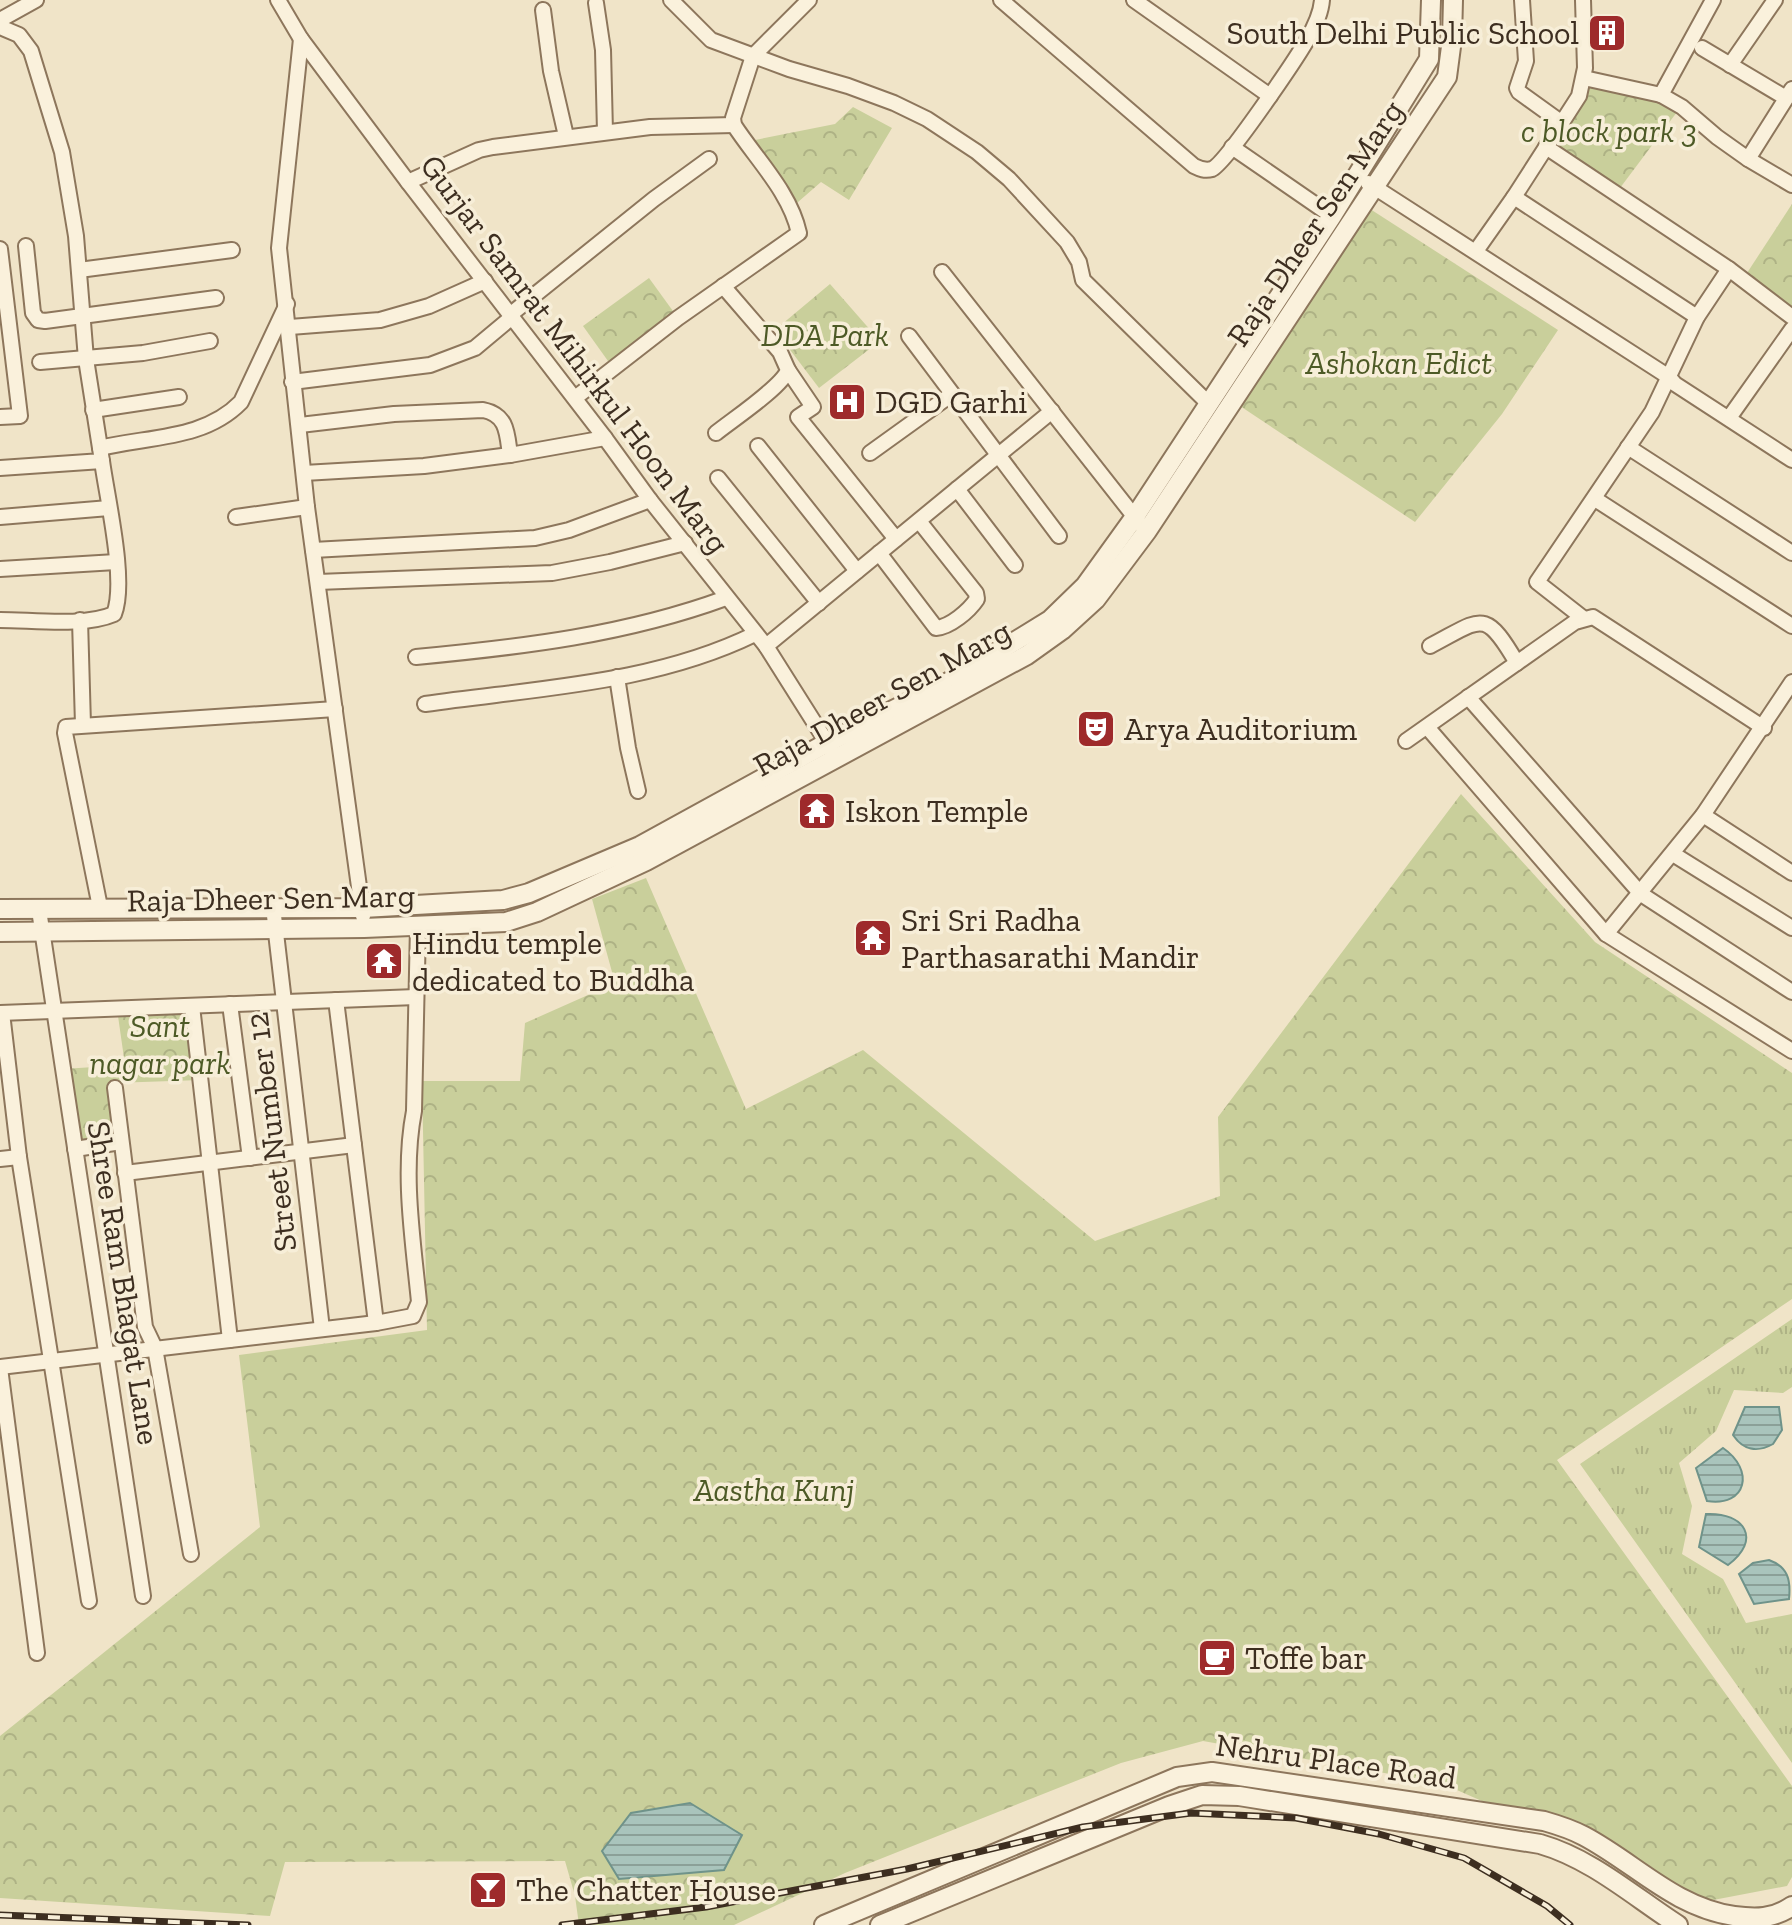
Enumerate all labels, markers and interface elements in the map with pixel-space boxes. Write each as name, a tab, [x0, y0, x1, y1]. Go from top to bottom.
building icon: South Delhi Public School	[1586, 12, 1628, 54]
place label: South Delhi Public School	[1227, 14, 1579, 52]
street label: Raja Dheer Sen Marg	[1219, 93, 1411, 353]
park label: c block park 3	[1521, 112, 1697, 150]
street label: Gurjar Samrat Mihirkul Hoon Marg	[413, 147, 737, 561]
park label: DDA Park	[761, 316, 889, 354]
park label: Ashokan Edict	[1305, 344, 1492, 382]
hospital icon: DGD Garhi	[826, 381, 868, 423]
place label: DGD Garhi	[875, 383, 1027, 421]
street label: Raja Dheer Sen Marg	[747, 611, 1017, 785]
theatre icon: Arya Auditorium	[1075, 708, 1117, 750]
place label: Arya Auditorium	[1124, 710, 1358, 748]
temple icon: Iskon Temple	[796, 790, 838, 832]
place label: Iskon Temple	[845, 792, 1028, 830]
street label: Raja Dheer Sen Marg	[127, 876, 415, 920]
place label: Sri Sri Radha Parthasarathi Mandir	[901, 901, 1199, 976]
temple icon: Sri Sri Radha Parthasarathi Mandir	[852, 917, 894, 959]
place label: Hindu temple dedicated to Buddha	[412, 924, 694, 999]
temple icon: Hindu temple dedicated to Buddha	[363, 940, 405, 982]
park label: Sant nagar park	[89, 1007, 231, 1082]
street label: Street Number 12	[237, 1010, 305, 1254]
street label: Shree Ram Bhagat Lane	[80, 1119, 168, 1447]
park label: Aastha Kunj	[693, 1471, 854, 1509]
cafe icon: Toffe bar	[1196, 1637, 1238, 1679]
place label: Toffe bar	[1245, 1639, 1367, 1677]
street label: Nehru Place Road	[1213, 1725, 1459, 1797]
bar icon: The Chatter House	[467, 1869, 509, 1911]
place label: The Chatter House	[516, 1871, 776, 1909]

